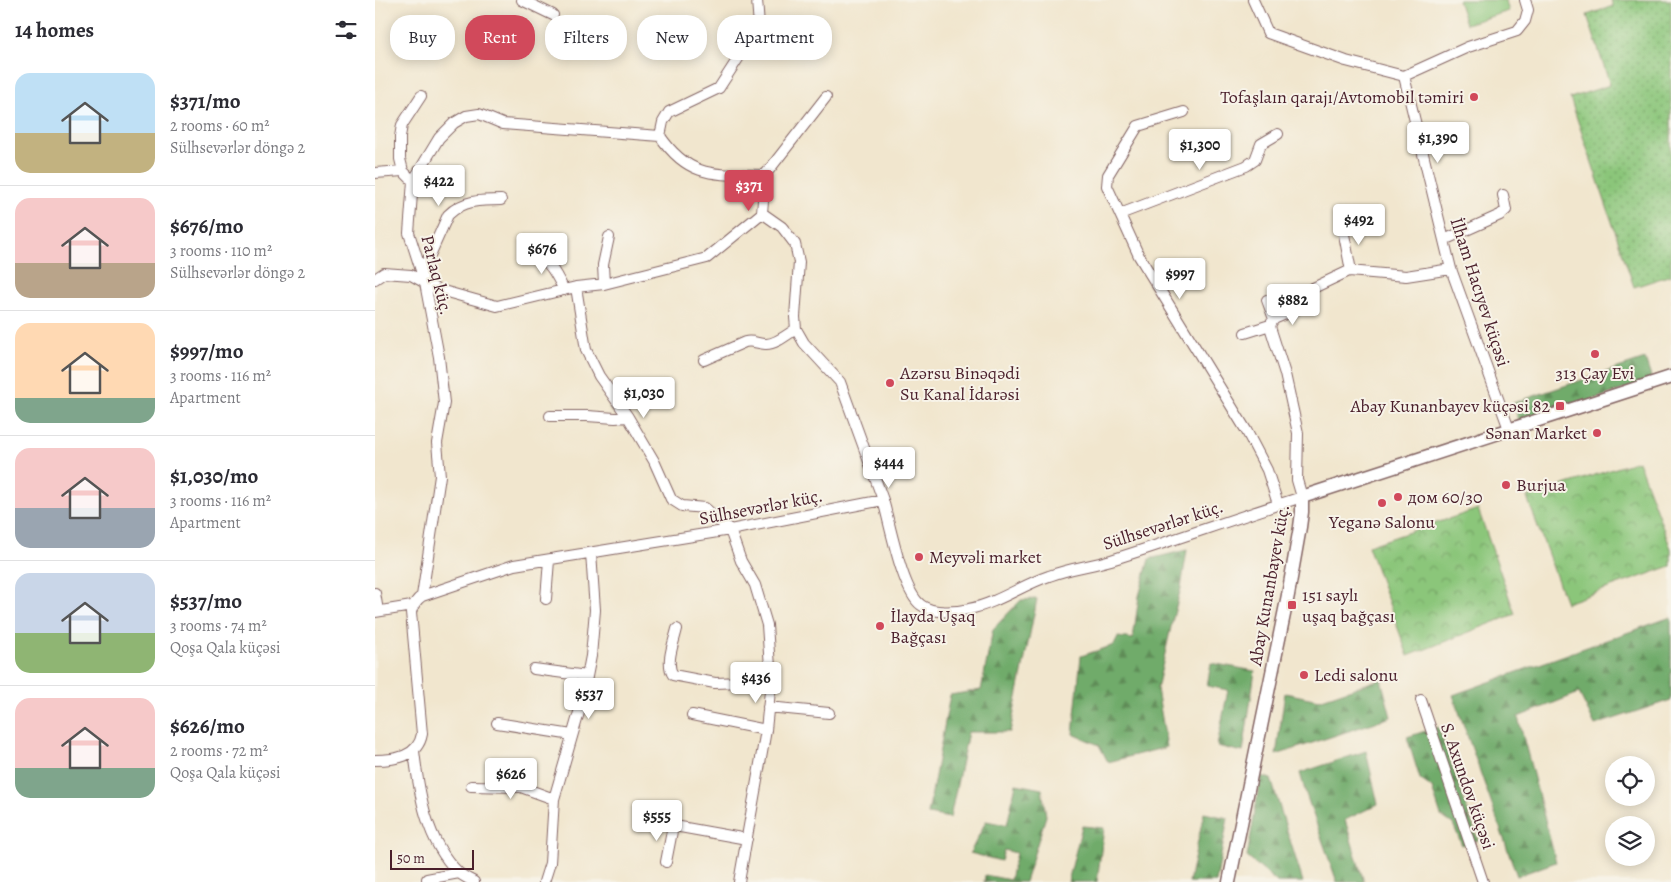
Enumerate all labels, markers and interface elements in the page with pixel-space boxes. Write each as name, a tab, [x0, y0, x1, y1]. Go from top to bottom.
chip: Buy	[390, 15, 455, 60]
chip: Rent	[465, 15, 535, 60]
chip: Filters	[545, 15, 627, 60]
chip: New	[637, 15, 707, 60]
chip: Apartment	[717, 15, 832, 60]
text: 14 homes	[15, 16, 94, 44]
icon: filters	[332, 16, 360, 44]
place label: Tofaşlaın qarajı/Avtomobil təmiri	[1220, 85, 1464, 109]
text: $371/mo	[170, 87, 241, 115]
marker: Tofaşlaın qarajı/Avtomobil təmiri	[1468, 91, 1480, 103]
icon: home	[55, 93, 115, 153]
text: 2 rooms · 60 m²	[170, 115, 270, 137]
pin: $1,390	[1397, 121, 1479, 164]
text: $1,390	[1418, 127, 1458, 149]
pin: $1,300	[1159, 128, 1241, 171]
text: $1,300	[1180, 134, 1220, 156]
text: Sülhsevərlər döngə 2	[170, 137, 305, 159]
pin: $422	[409, 164, 469, 207]
text: $422	[424, 170, 454, 192]
pin: $371	[719, 170, 779, 212]
text: $371	[736, 175, 762, 197]
pin: $492	[1329, 204, 1389, 246]
text: $492	[1344, 209, 1374, 231]
text: $676/mo	[170, 212, 244, 240]
street label: İlham Hacıyev küçəsi	[1445, 214, 1515, 370]
icon: home	[55, 218, 115, 278]
street label: Parlaq küç.	[415, 232, 459, 318]
pin: $676	[512, 232, 572, 275]
text: $676	[527, 238, 557, 260]
text: 3 rooms · 110 m²	[170, 240, 272, 262]
pin: $997	[1150, 258, 1210, 300]
text: Sülhsevərlər döngə 2	[170, 262, 305, 284]
text: $997	[1165, 263, 1195, 285]
pin: $882	[1263, 284, 1323, 326]
text: $882	[1278, 289, 1308, 311]
text: $997/mo	[170, 337, 244, 365]
icon: home	[55, 343, 115, 403]
marker: 313 Çay Evi	[1589, 348, 1601, 360]
place label: Azərsu Binəqədi Su Kanal İdarəsi	[899, 361, 1020, 406]
place label: 313 Çay Evi	[1556, 361, 1634, 385]
text: 3 rooms · 116 m²	[170, 365, 271, 387]
pin: $1,030	[603, 376, 685, 419]
marker: Azərsu Binəqədi Su Kanal İdarəsi	[884, 377, 896, 389]
text: $1,030	[624, 382, 664, 404]
text: Apartment	[170, 387, 241, 409]
place label: Abay Kunanbayev küçəsi 82	[1349, 394, 1550, 418]
marker: Abay Kunanbayev küçəsi 82	[1554, 400, 1566, 412]
place label: Sənan Market	[1485, 421, 1587, 445]
marker: Sənan Market	[1591, 427, 1603, 439]
pin: $444	[859, 446, 919, 489]
text: $444	[874, 452, 904, 474]
text: $1,030/mo	[170, 462, 258, 490]
icon: home	[55, 468, 115, 528]
place label: Burjua	[1516, 473, 1567, 497]
marker: Burjua	[1500, 479, 1512, 491]
street label: Sülhsevərlər küç.	[697, 483, 825, 531]
place label: дом 60/30	[1407, 485, 1482, 509]
text: 3 rooms · 116 m²	[170, 490, 271, 512]
marker: дом 60/30	[1392, 491, 1404, 503]
street label: Sülhsevərlər küç.	[1100, 494, 1226, 556]
marker: Yeganə Salonu	[1376, 497, 1388, 509]
street label: Abay Kunanbayev küç.	[1243, 502, 1295, 669]
place label: Yeganə Salonu	[1328, 510, 1435, 534]
text: Apartment	[170, 512, 241, 534]
place label: Meyvəli market	[929, 545, 1042, 569]
marker: Meyvəli market	[913, 551, 925, 563]
place label: 151 saylı uşaq bağçası	[1302, 583, 1395, 628]
text: $537/mo	[170, 587, 242, 615]
icon: home	[55, 593, 115, 653]
marker: 151 saylı uşaq bağçası	[1286, 599, 1298, 611]
place label: İlayda Uşaq Bağçası	[890, 604, 975, 649]
text: 3 rooms · 74 m²	[170, 615, 267, 637]
marker: İlayda Uşaq Bağçası	[874, 620, 886, 632]
text: Qoşa Qala küçəsi	[170, 637, 281, 659]
pin: $436	[726, 662, 786, 704]
place label: Ledi salonu	[1314, 663, 1398, 687]
text: $436	[741, 667, 771, 689]
marker: Ledi salonu	[1298, 669, 1310, 681]
pin: $537	[559, 678, 619, 720]
text: $537	[575, 683, 603, 705]
text: $626/mo	[170, 712, 245, 740]
icon: home	[55, 718, 115, 778]
street label: S. Axundov küçəsi	[1435, 720, 1501, 852]
text: 2 rooms · 72 m²	[170, 740, 268, 762]
map controls	[1605, 756, 1655, 866]
button: locate	[1605, 756, 1655, 806]
pin: $626	[481, 758, 541, 800]
text: Qoşa Qala küçəsi	[170, 762, 281, 784]
text: $626	[496, 763, 526, 785]
pin: $555	[627, 800, 687, 842]
text: $555	[643, 805, 671, 827]
button: layers	[1605, 816, 1655, 866]
scale bar	[390, 847, 474, 870]
text: 50 m	[397, 849, 425, 868]

